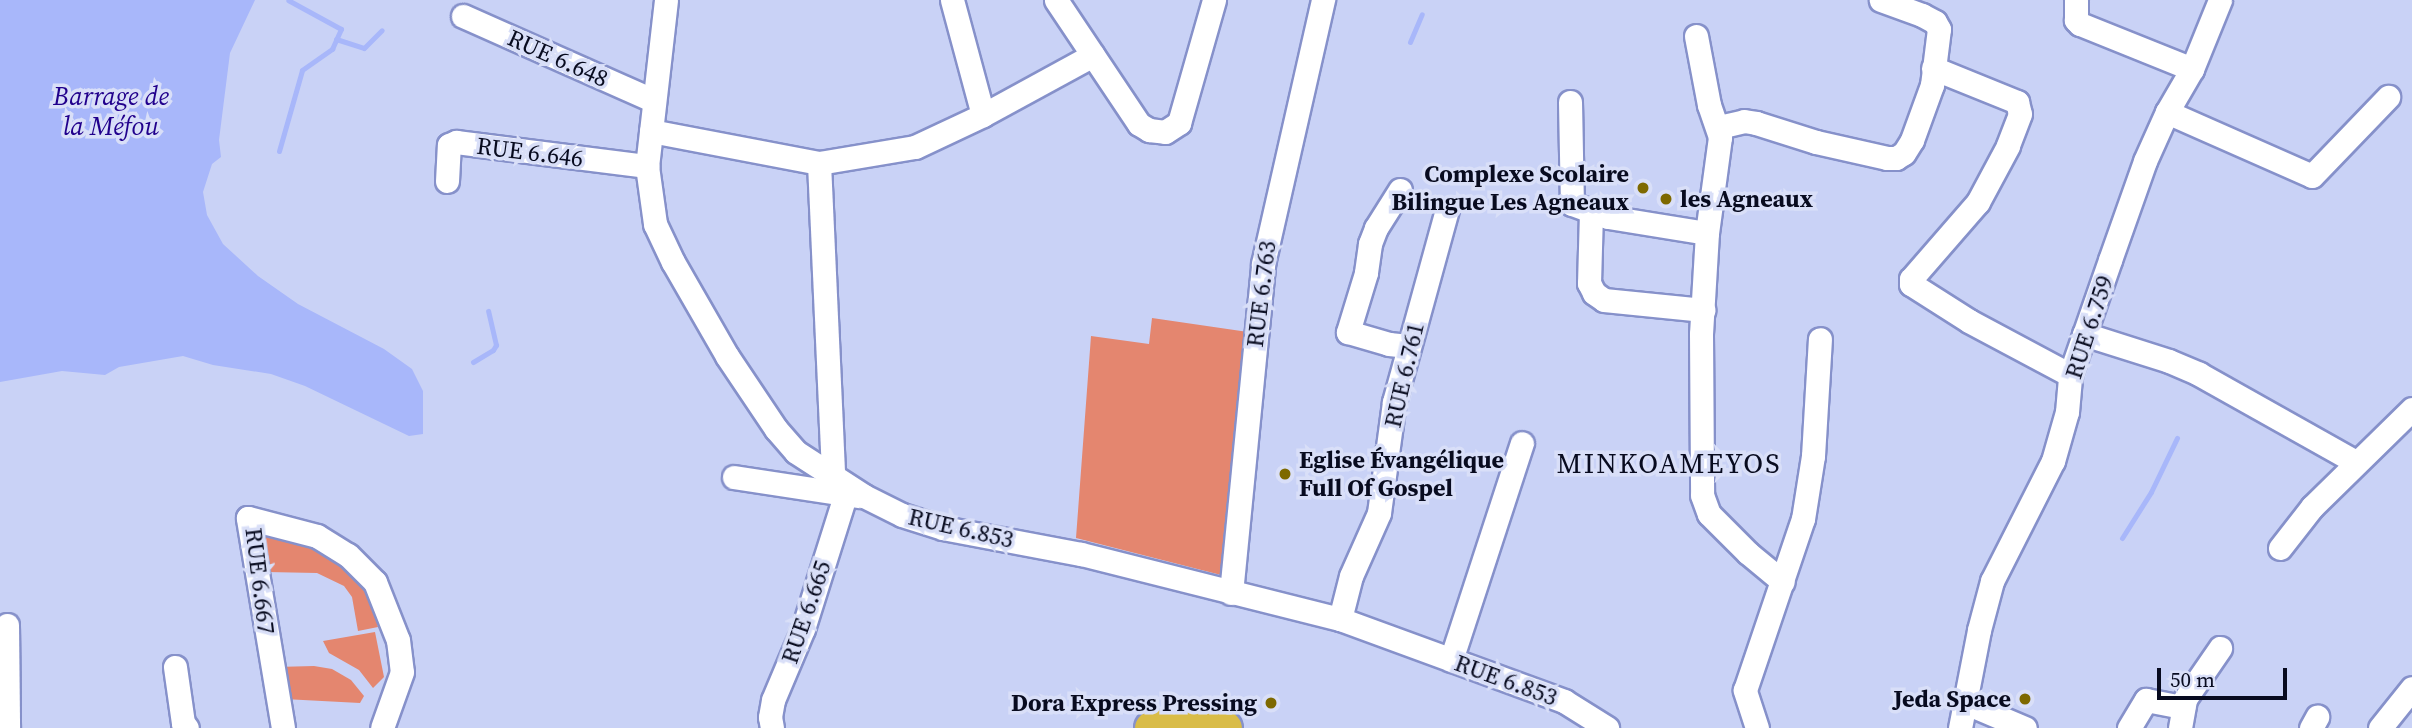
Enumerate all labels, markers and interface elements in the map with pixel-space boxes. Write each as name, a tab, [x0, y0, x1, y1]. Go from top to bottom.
street label: RUE 6.648	[503, 23, 613, 93]
water label: Barrage de la Méfou	[53, 81, 169, 142]
street label: RUE 6.646	[475, 131, 585, 173]
place label: Complexe Scolaire Bilingue Les Agneaux	[1391, 160, 1629, 216]
marker: Complexe Scolaire Bilingue Les Agneaux	[1635, 180, 1651, 196]
place label: les Agneaux	[1680, 185, 1813, 213]
marker: les Agneaux	[1658, 191, 1674, 207]
street label: RUE 6.763	[1240, 239, 1282, 349]
street label: RUE 6.759	[2059, 272, 2119, 382]
street label: RUE 6.761	[1378, 320, 1430, 430]
place label: Eglise Évangélique Full Of Gospel	[1299, 446, 1504, 502]
district label: MINKOAMEYOS	[1558, 446, 1780, 480]
marker: Eglise Évangélique Full Of Gospel	[1277, 466, 1293, 482]
street label: RUE 6.853	[906, 502, 1016, 554]
street label: RUE 6.667	[239, 526, 281, 636]
street label: RUE 6.665	[775, 557, 837, 667]
street label: RUE 6.853	[1451, 648, 1561, 712]
scale bar	[2160, 654, 2290, 698]
text: 50 m	[2170, 665, 2215, 694]
place label: Jeda Space	[1893, 685, 2011, 713]
place label: Dora Express Pressing	[1011, 689, 1257, 717]
marker: Jeda Space	[2017, 691, 2033, 707]
marker: Dora Express Pressing	[1263, 695, 1279, 711]

